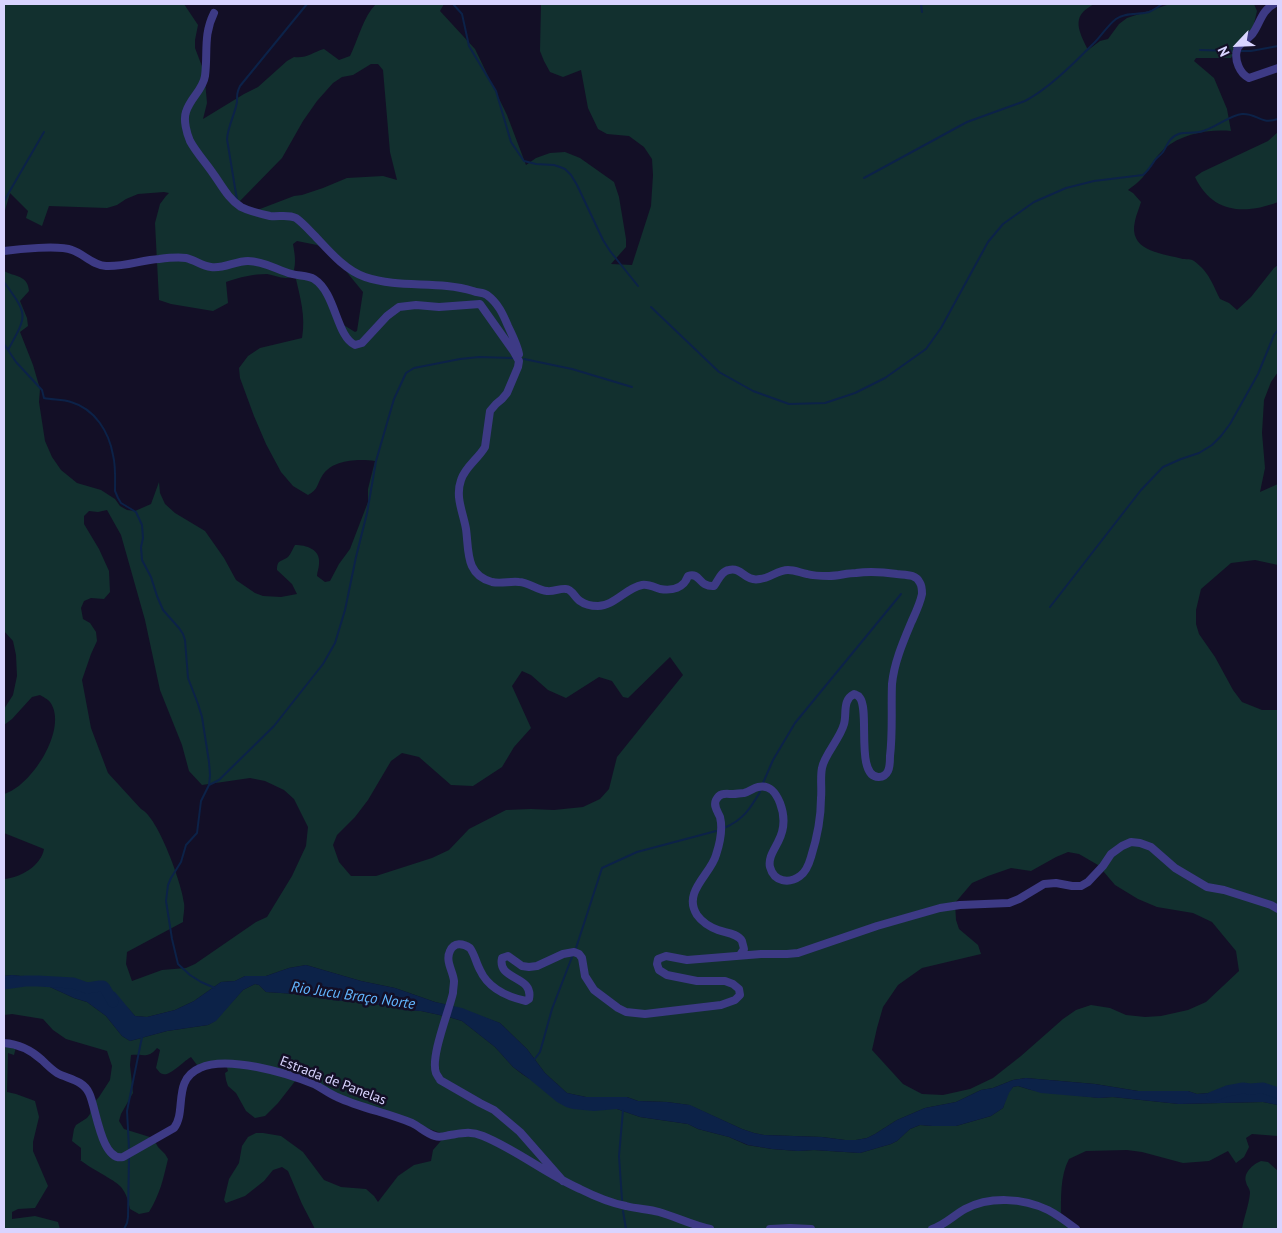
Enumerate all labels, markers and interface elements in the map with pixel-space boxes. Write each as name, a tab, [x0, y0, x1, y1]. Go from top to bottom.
north arrow	[1212, 20, 1262, 70]
text: N	[1213, 43, 1234, 59]
water label: Rio Jucu Braço Norte	[290, 978, 416, 1014]
street label: Estrada de Panelas	[278, 1053, 388, 1109]

